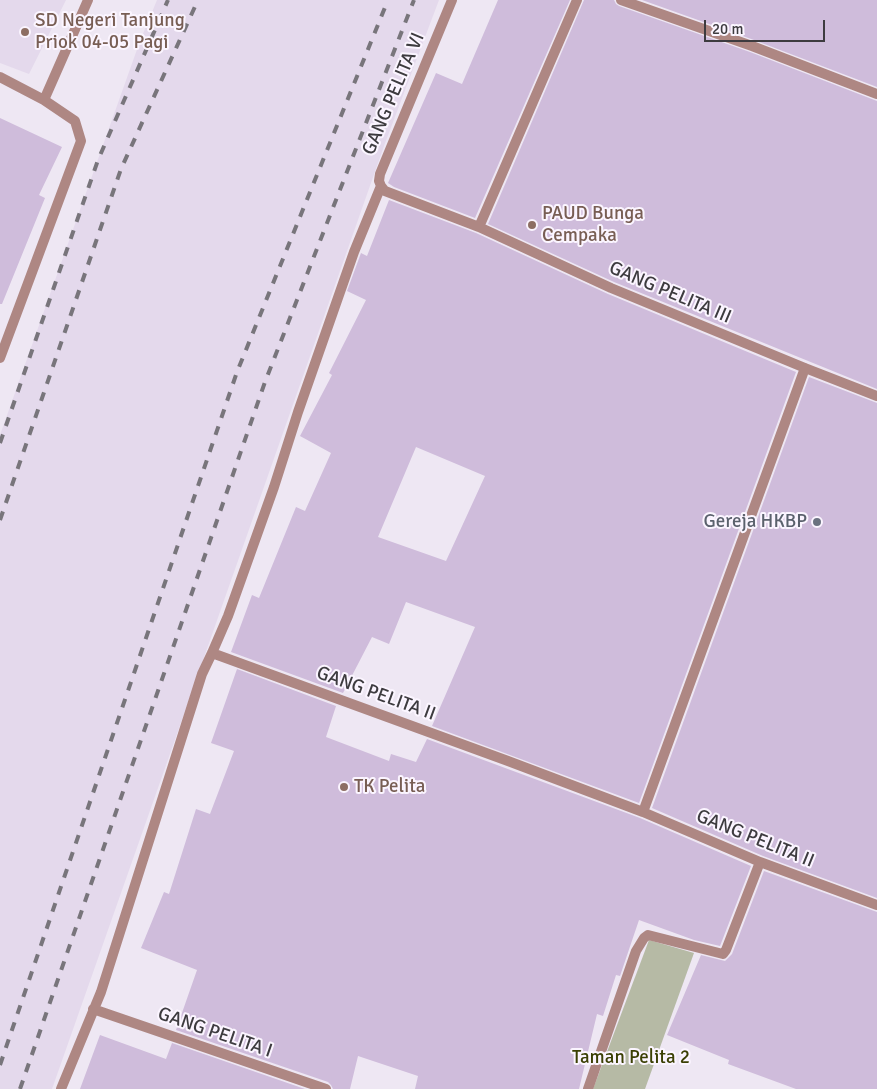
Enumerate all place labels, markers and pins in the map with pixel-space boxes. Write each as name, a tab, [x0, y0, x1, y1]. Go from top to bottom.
place label: SD Negeri Tanjung Priok 04-05 Pagi	[35, 10, 185, 54]
marker: SD Negeri Tanjung Priok 04-05 Pagi	[19, 26, 31, 38]
place label: PAUD Bunga Cempaka	[542, 203, 644, 247]
marker: PAUD Bunga Cempaka	[526, 219, 538, 231]
place label: Gereja HKBP	[704, 511, 807, 533]
marker: Gereja HKBP	[811, 516, 823, 528]
place label: TK Pelita	[354, 776, 425, 798]
marker: TK Pelita	[338, 781, 350, 793]

